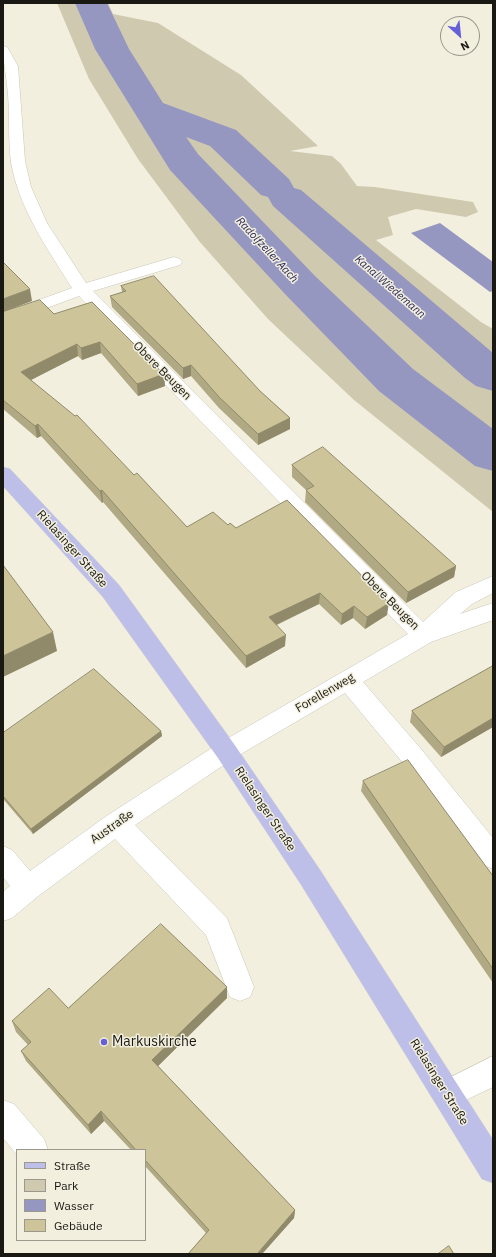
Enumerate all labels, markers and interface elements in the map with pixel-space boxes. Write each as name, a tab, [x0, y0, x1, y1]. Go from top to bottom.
north arrow	[440, 16, 480, 56]
text: N	[458, 38, 472, 54]
water label: Radolfzeller Aach	[233, 215, 301, 285]
water label: Kanal Wiedemann	[352, 253, 428, 321]
street label: Obere Beugen	[130, 339, 194, 403]
street label: Rielasinger Straße	[34, 507, 110, 591]
street label: Obere Beugen	[358, 569, 422, 633]
street label: Forellenweg	[293, 670, 357, 716]
street label: Rielasinger Straße	[231, 764, 299, 854]
street label: Austraße	[88, 807, 136, 847]
place label: Markuskirche	[112, 1034, 197, 1050]
street label: Rielasinger Straße	[407, 1036, 471, 1128]
marker: Markuskirche	[99, 1037, 109, 1047]
legend	[16, 1149, 146, 1241]
text: Straße	[54, 1158, 90, 1173]
text: Park	[54, 1178, 78, 1193]
text: Wasser	[54, 1198, 94, 1213]
text: Gebäude	[54, 1218, 103, 1233]

